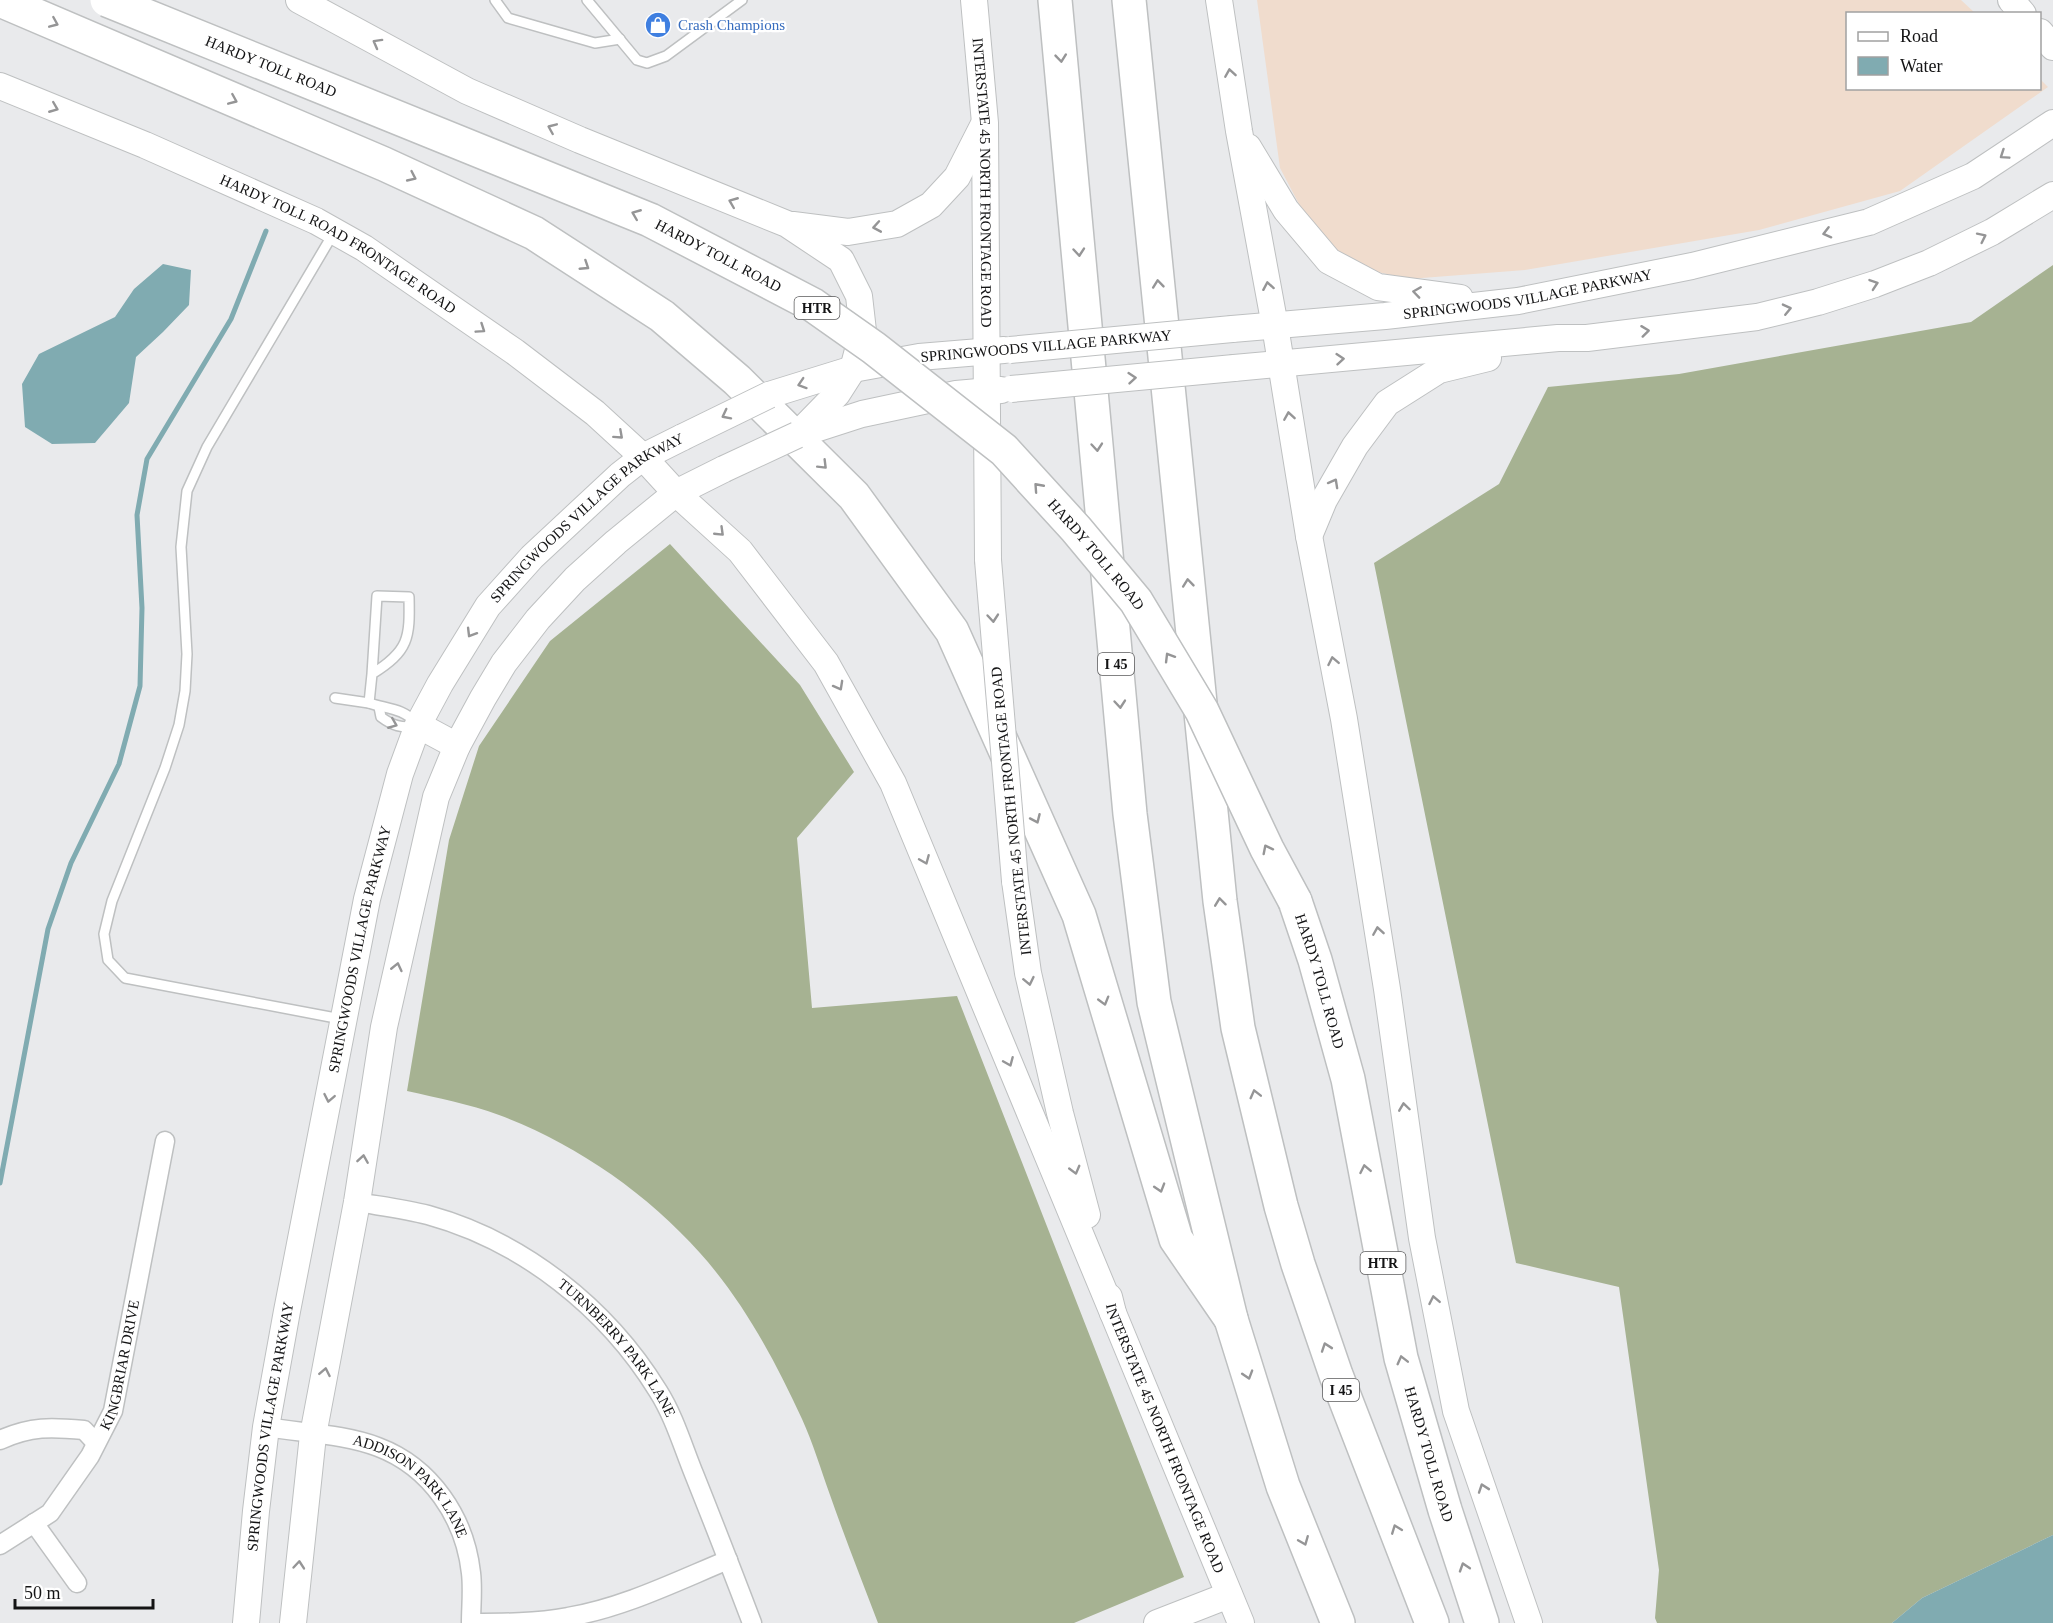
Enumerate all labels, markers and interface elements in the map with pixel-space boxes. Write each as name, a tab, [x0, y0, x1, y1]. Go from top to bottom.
shop icon: Crash Champions	[643, 10, 673, 40]
legend	[1846, 12, 2041, 90]
one-way arrow	[47, 16, 58, 28]
place label: Crash Champions	[678, 17, 785, 33]
text: Road	[1900, 26, 1938, 46]
street label: HARDY TOLL ROAD	[203, 33, 339, 100]
street label: INTERSTATE 45 NORTH FRONTAGE ROAD	[969, 37, 994, 328]
one-way arrow	[373, 38, 383, 50]
one-way arrow	[1054, 54, 1067, 63]
text: Water	[1900, 56, 1943, 76]
one-way arrow	[1225, 69, 1237, 78]
one-way arrow	[227, 92, 238, 104]
one-way arrow	[48, 101, 59, 113]
one-way arrow	[548, 123, 559, 135]
one-way arrow	[2000, 148, 2011, 159]
one-way arrow	[406, 170, 417, 182]
street label: HARDY TOLL ROAD FRONTAGE ROAD	[218, 171, 459, 317]
one-way arrow	[728, 197, 739, 209]
one-way arrow	[631, 209, 642, 221]
street label: HARDY TOLL ROAD	[653, 216, 784, 295]
one-way arrow	[873, 220, 883, 233]
one-way arrow	[1822, 225, 1832, 238]
one-way arrow	[1975, 232, 1986, 244]
one-way arrow	[1072, 248, 1085, 257]
one-way arrow	[578, 259, 589, 270]
street label: SPRINGWOODS VILLAGE PARKWAY	[1402, 266, 1654, 322]
one-way arrow	[1868, 279, 1879, 292]
one-way arrow	[1152, 280, 1165, 289]
one-way arrow	[1262, 281, 1274, 290]
one-way arrow	[1412, 287, 1422, 299]
road number: HTR	[794, 297, 840, 319]
one-way arrow	[1782, 304, 1792, 317]
one-way arrow	[475, 322, 486, 333]
one-way arrow	[1640, 325, 1649, 337]
street label: SPRINGWOODS VILLAGE PARKWAY	[920, 327, 1172, 365]
one-way arrow	[1335, 353, 1344, 366]
one-way arrow	[1127, 372, 1136, 385]
one-way arrow	[797, 376, 808, 389]
one-way arrow	[721, 408, 732, 419]
one-way arrow	[1284, 411, 1296, 421]
one-way arrow	[612, 428, 623, 439]
street label: SPRINGWOODS VILLAGE PARKWAY	[487, 430, 687, 606]
one-way arrow	[1090, 442, 1103, 451]
one-way arrow	[816, 458, 827, 469]
one-way arrow	[1326, 479, 1338, 489]
one-way arrow	[1034, 483, 1045, 493]
street label: HARDY TOLL ROAD	[1045, 496, 1148, 613]
one-way arrow	[714, 525, 724, 536]
one-way arrow	[1182, 578, 1195, 587]
one-way arrow	[986, 614, 999, 623]
one-way arrow	[466, 627, 478, 637]
road number: I 45	[1098, 653, 1134, 675]
one-way arrow	[1165, 653, 1177, 663]
one-way arrow	[1327, 657, 1339, 666]
street label: INTERSTATE 45 NORTH FRONTAGE ROAD	[988, 666, 1034, 956]
one-way arrow	[832, 680, 843, 690]
one-way arrow	[1113, 699, 1126, 708]
one-way arrow	[388, 716, 398, 729]
one-way arrow	[1028, 812, 1040, 823]
street label: SPRINGWOODS VILLAGE PARKWAY	[325, 824, 394, 1074]
one-way arrow	[1263, 845, 1275, 856]
one-way arrow	[918, 854, 930, 865]
one-way arrow	[1214, 898, 1227, 907]
street label: HARDY TOLL ROAD	[1292, 912, 1347, 1051]
one-way arrow	[1372, 927, 1384, 936]
one-way arrow	[390, 962, 403, 972]
one-way arrow	[1022, 976, 1035, 986]
one-way arrow	[1097, 995, 1109, 1006]
one-way arrow	[1002, 1055, 1014, 1066]
one-way arrow	[1249, 1089, 1262, 1099]
one-way arrow	[323, 1093, 336, 1103]
one-way arrow	[1398, 1103, 1410, 1112]
one-way arrow	[357, 1154, 369, 1164]
one-way arrow	[1359, 1164, 1372, 1174]
one-way arrow	[1068, 1165, 1081, 1175]
one-way arrow	[1153, 1182, 1165, 1193]
road number: HTR	[1360, 1252, 1406, 1274]
street label: TURNBERRY PARK LANE	[555, 1276, 679, 1419]
one-way arrow	[1428, 1295, 1441, 1305]
street label: KINGBRIAR DRIVE	[97, 1299, 142, 1433]
street label: SPRINGWOODS VILLAGE PARKWAY	[244, 1300, 297, 1552]
street label: INTERSTATE 45 NORTH FRONTAGE ROAD	[1103, 1302, 1228, 1576]
one-way arrow	[1321, 1342, 1334, 1353]
one-way arrow	[1396, 1356, 1409, 1366]
one-way arrow	[318, 1367, 331, 1377]
one-way arrow	[1241, 1369, 1254, 1380]
road number: I 45	[1323, 1379, 1359, 1401]
street label: HARDY TOLL ROAD	[1402, 1385, 1456, 1524]
street label: ADDISON PARK LANE	[351, 1432, 470, 1540]
one-way arrow	[1477, 1483, 1490, 1494]
one-way arrow	[1390, 1525, 1403, 1535]
one-way arrow	[1297, 1535, 1310, 1545]
one-way arrow	[292, 1560, 305, 1569]
one-way arrow	[1459, 1562, 1471, 1573]
scale bar	[15, 1572, 153, 1610]
text: 50 m	[24, 1583, 61, 1603]

